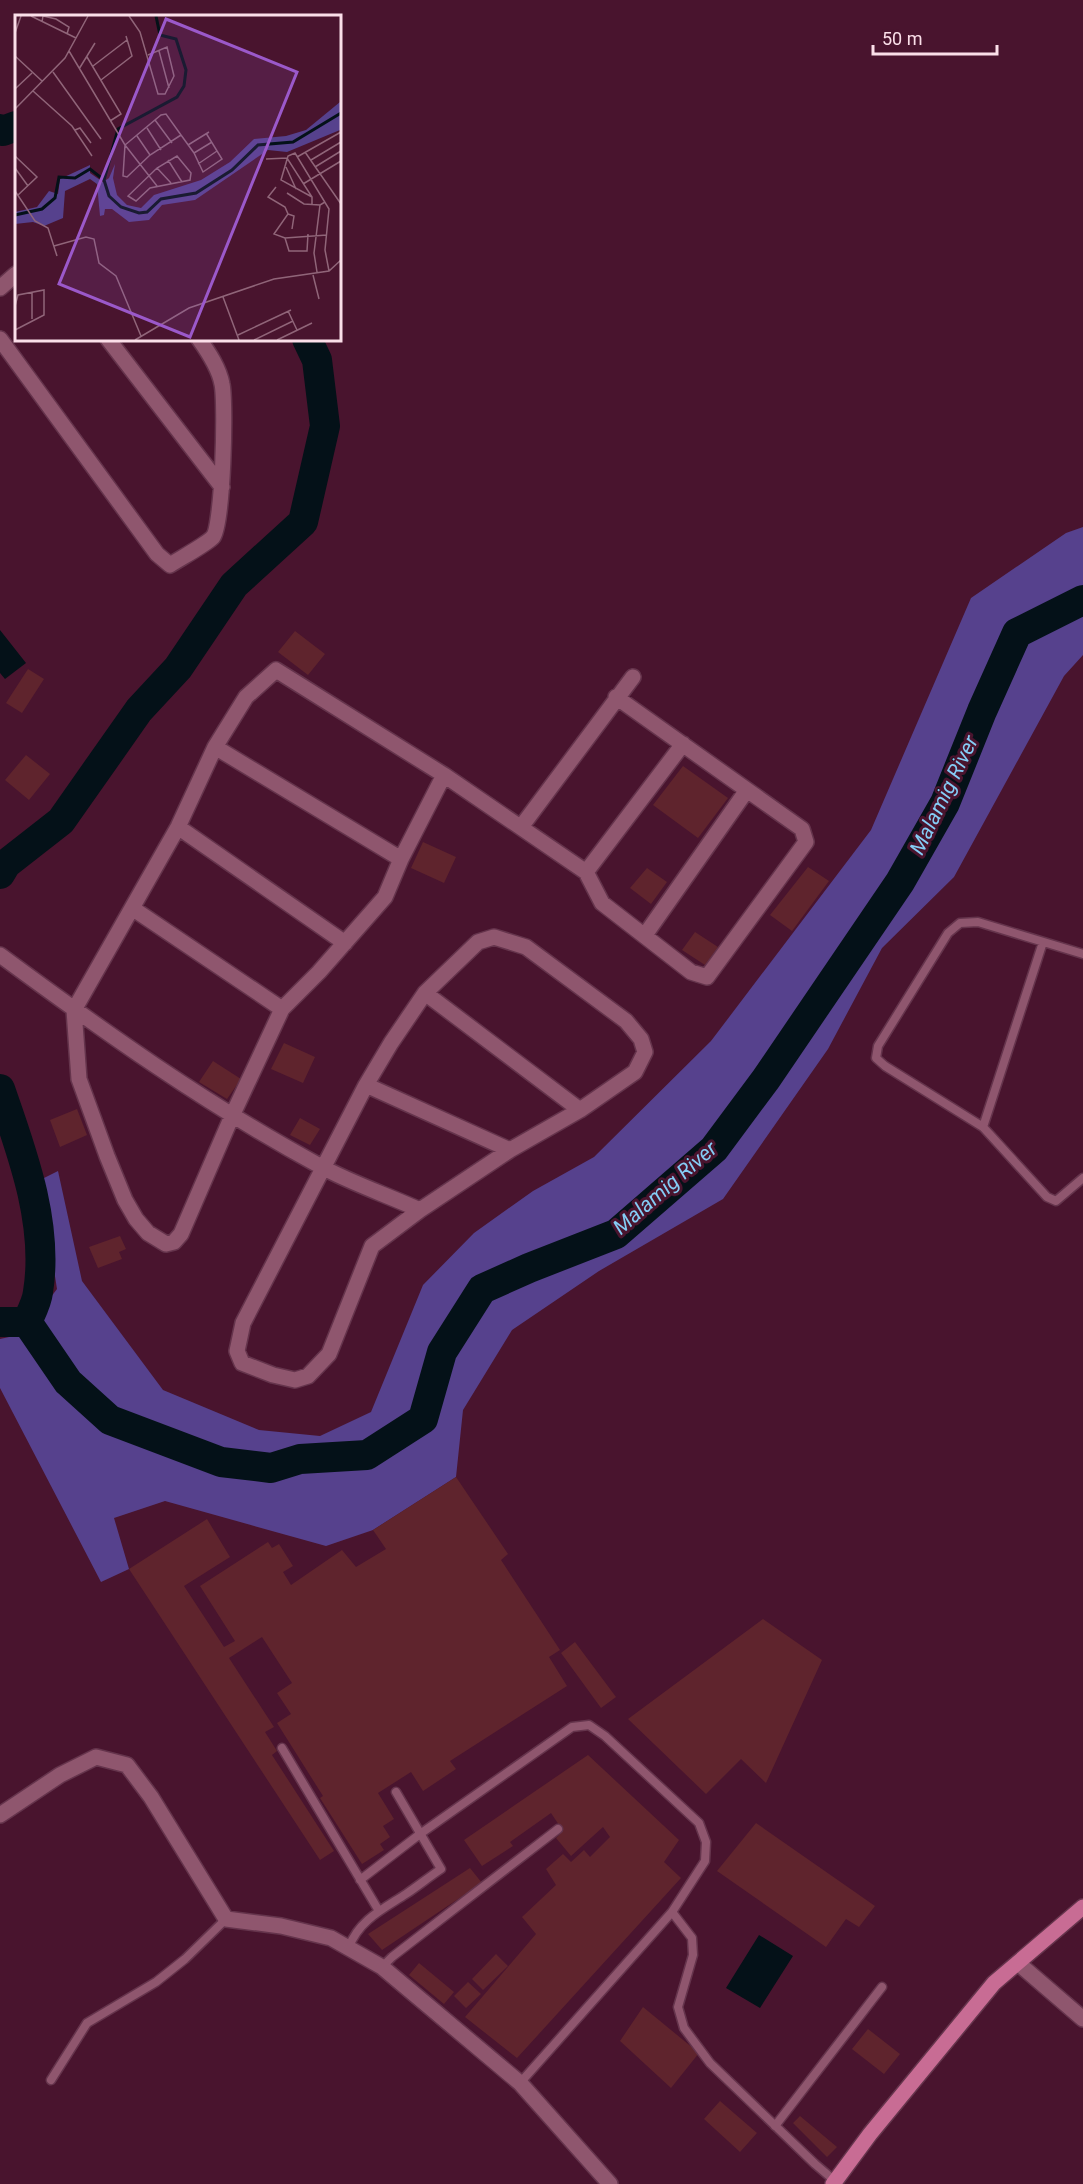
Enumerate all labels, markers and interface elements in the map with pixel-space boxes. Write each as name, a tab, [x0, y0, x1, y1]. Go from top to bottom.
inset map	[15, 15, 340, 340]
scale bar	[873, 18, 998, 56]
text: 50 m	[882, 28, 922, 49]
water label: Malamig River	[905, 731, 984, 858]
water label: Malamig River	[608, 1136, 722, 1239]

